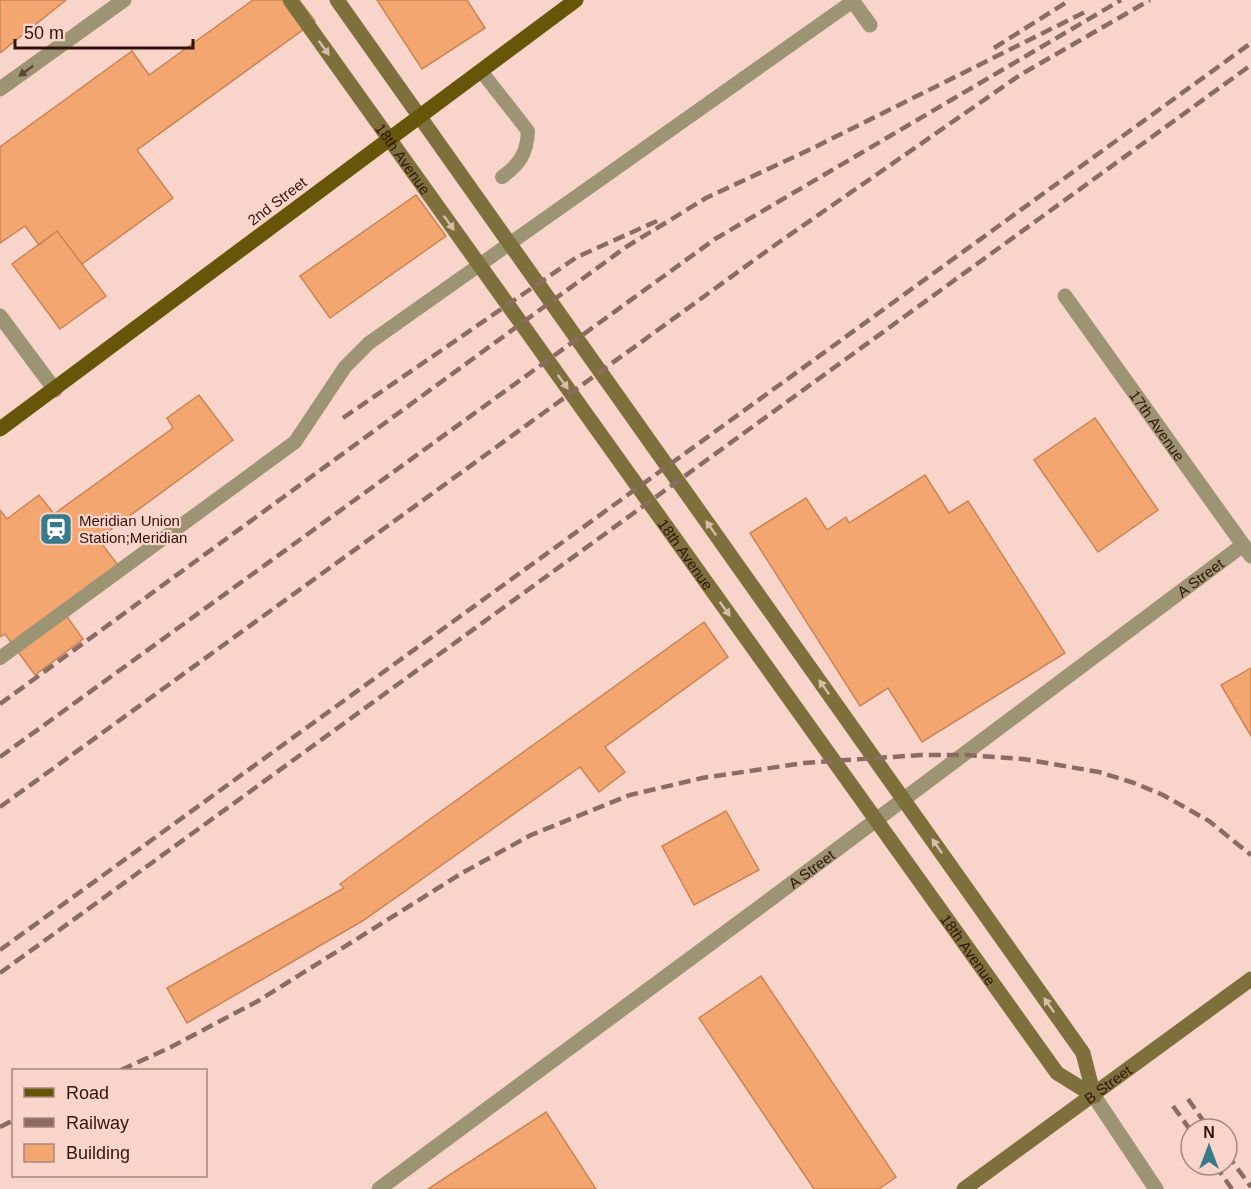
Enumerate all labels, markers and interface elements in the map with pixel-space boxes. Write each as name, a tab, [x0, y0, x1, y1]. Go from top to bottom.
scale bar	[15, 12, 194, 50]
text: 50 m	[24, 23, 64, 43]
one-way arrow	[318, 39, 330, 55]
one-way arrow	[18, 65, 34, 77]
street label: 18th Avenue	[372, 120, 434, 197]
street label: 2nd Street	[244, 173, 310, 229]
one-way arrow	[443, 216, 455, 231]
one-way arrow	[557, 374, 568, 390]
street label: 17th Avenue	[1126, 387, 1189, 464]
station icon: Meridian Union Station;Meridian	[38, 511, 74, 547]
place label: Meridian Union Station;Meridian	[79, 512, 187, 546]
street label: 18th Avenue	[655, 515, 717, 593]
one-way arrow	[705, 520, 717, 536]
street label: A Street	[1174, 554, 1227, 600]
one-way arrow	[719, 600, 731, 616]
one-way arrow	[818, 679, 830, 695]
one-way arrow	[931, 838, 943, 853]
street label: A Street	[785, 845, 838, 891]
street label: 18th Avenue	[938, 911, 1000, 988]
one-way arrow	[1043, 997, 1055, 1013]
street label: B Street	[1081, 1061, 1135, 1107]
legend	[12, 1069, 207, 1177]
text: Road	[66, 1083, 109, 1103]
text: Railway	[66, 1113, 129, 1133]
north arrow	[1179, 1117, 1239, 1177]
text: N	[1203, 1124, 1215, 1141]
text: Building	[66, 1143, 130, 1163]

